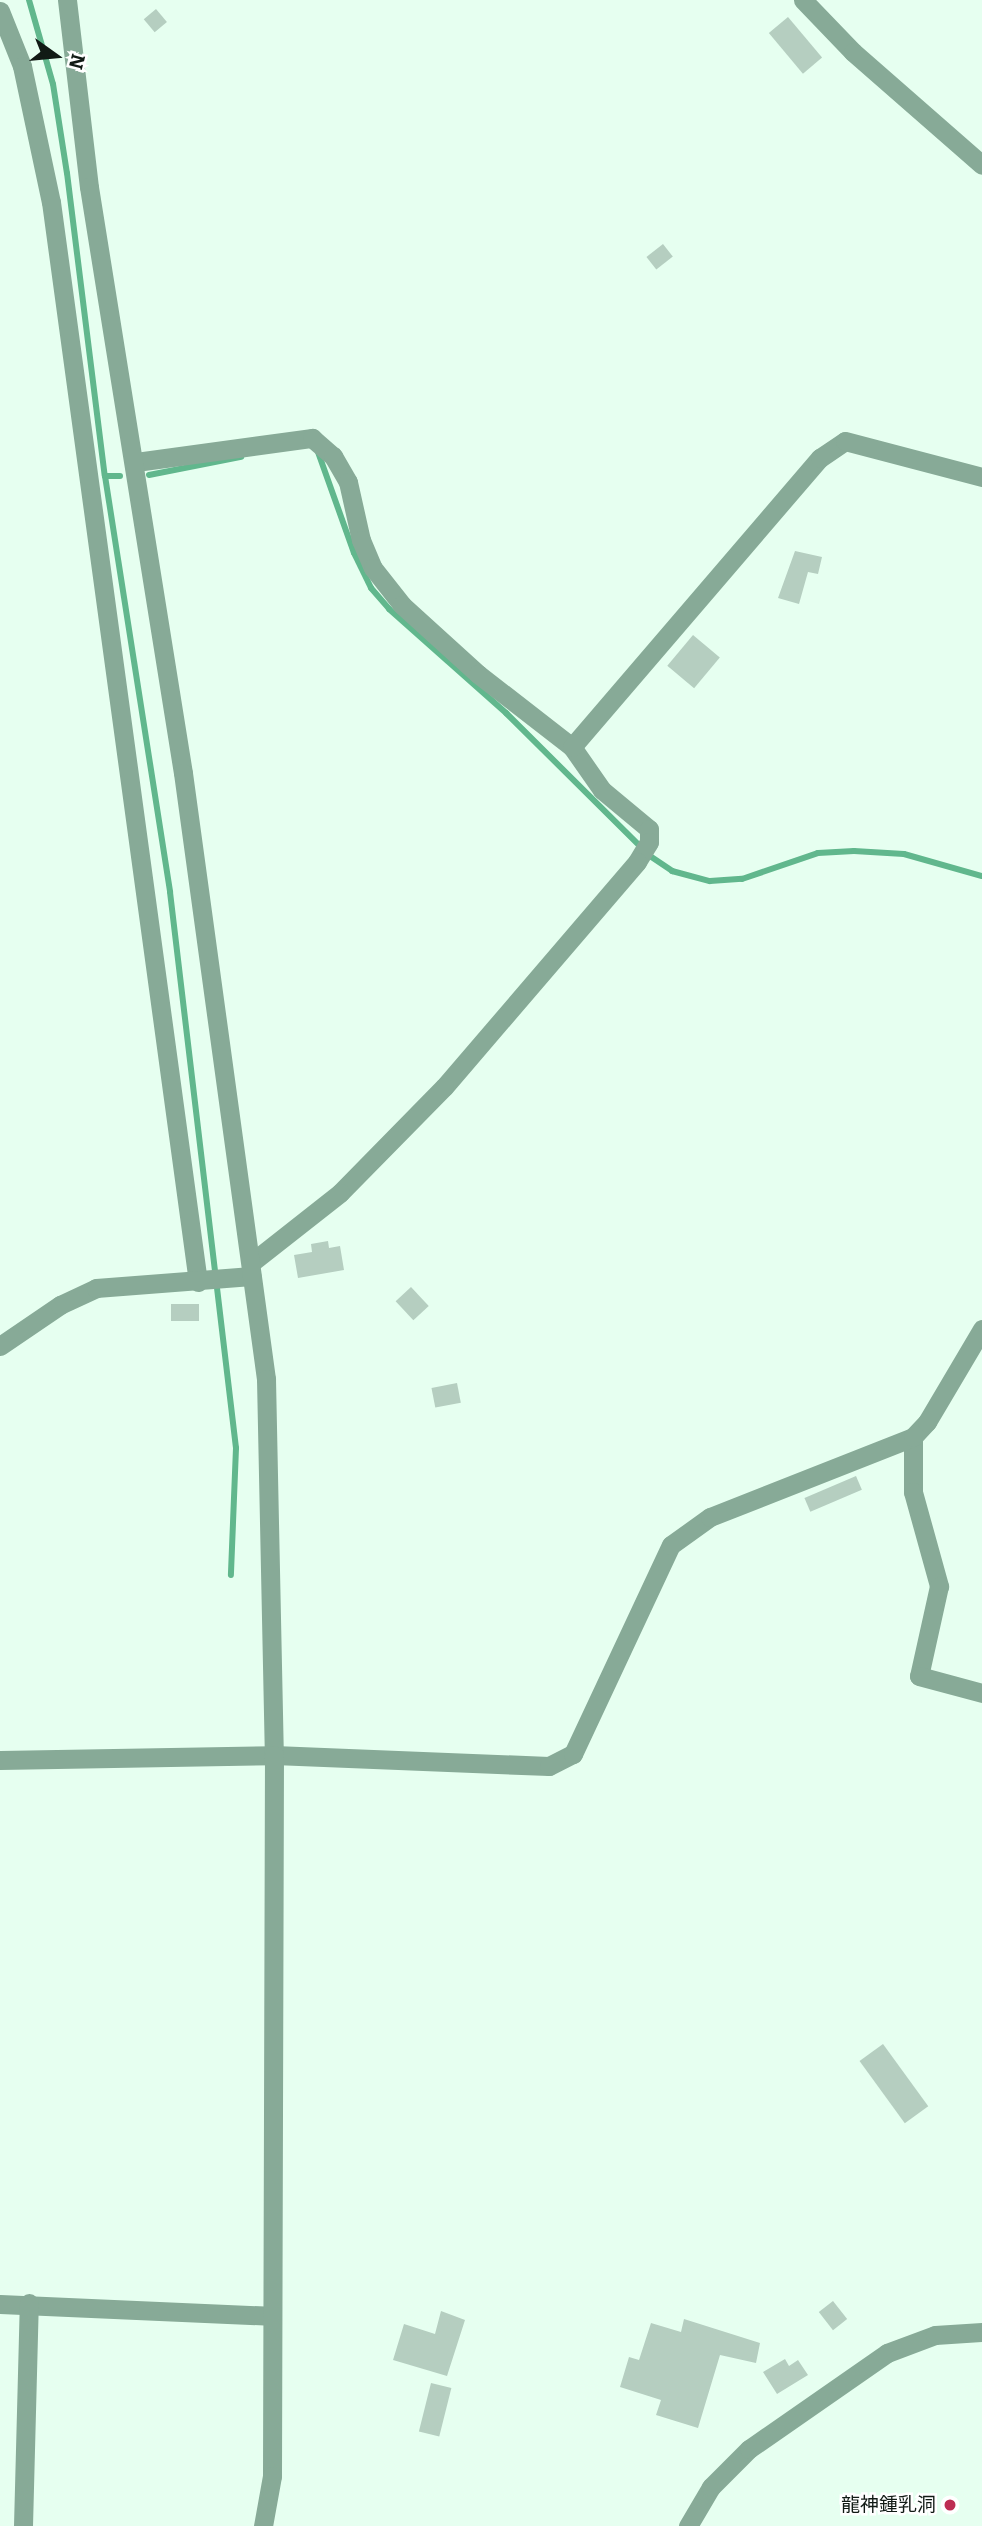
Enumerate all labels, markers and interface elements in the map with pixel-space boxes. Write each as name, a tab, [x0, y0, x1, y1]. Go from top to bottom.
north arrow	[21, 21, 91, 91]
text: N	[64, 51, 90, 72]
place label: 龍神鍾乳洞	[841, 2494, 936, 2516]
marker: 龍神鍾乳洞	[942, 2497, 958, 2513]

